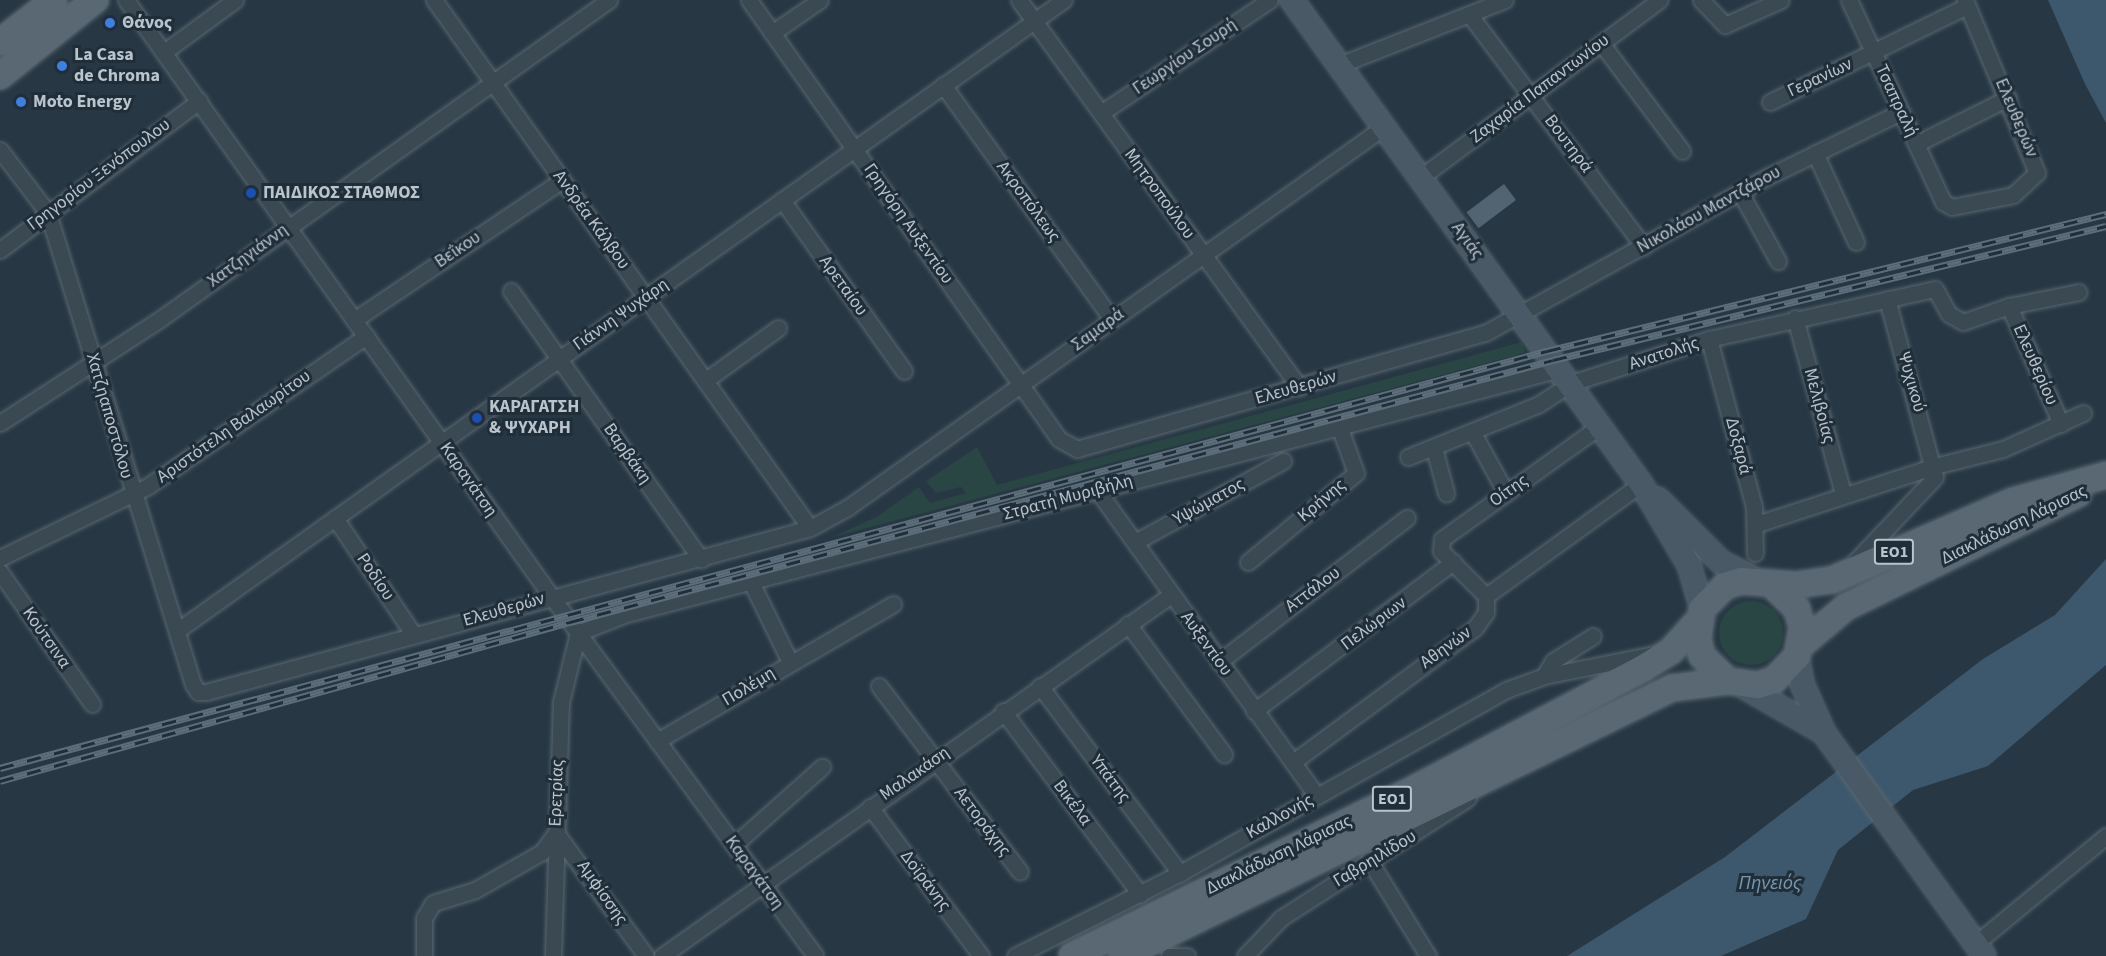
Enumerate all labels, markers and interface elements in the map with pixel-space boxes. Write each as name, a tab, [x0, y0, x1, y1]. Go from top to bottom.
place label: Θάνος	[122, 12, 172, 34]
street label: Γεωργίου Σουρή	[1129, 14, 1241, 100]
marker: Θάνος	[103, 16, 117, 30]
street label: Ζαχαρία Παπαντωνίου	[1466, 30, 1614, 148]
place label: La Casa de Chroma	[74, 45, 160, 88]
street label: Γερανίων	[1784, 54, 1856, 102]
marker: La Casa de Chroma	[55, 59, 69, 73]
street label: Τσαπραλή	[1870, 61, 1922, 141]
street label: Ελευθερών	[1990, 75, 2042, 161]
place label: Moto Energy	[33, 91, 132, 113]
marker: Moto Energy	[14, 95, 28, 109]
street label: Βουτηρά	[1539, 111, 1597, 177]
street label: Γρηγορίου Ξενόπουλου	[23, 114, 175, 236]
street label: Μητροπούλου	[1119, 145, 1199, 243]
street label: Ακροπόλεως	[991, 157, 1065, 247]
street label: Γρηγόρη Αυξεντίου	[858, 160, 958, 288]
street label: Νικολάου Μαντζάρου	[1633, 162, 1785, 258]
street label: Ανδρέα Κάλβου	[548, 166, 634, 274]
place label: ΠΑΙΔΙΚΟΣ ΣΤΑΘΜΟΣ	[263, 182, 420, 204]
marker: ΠΑΙΔΙΚΟΣ ΣΤΑΘΜΟΣ	[244, 186, 258, 200]
street label: Αγιάς	[1446, 218, 1488, 264]
street label: Χατζηγιάννη	[203, 220, 293, 292]
street label: Βεΐκου	[431, 227, 485, 273]
street label: Αρεταίου	[814, 252, 872, 320]
street label: Γιάννη Ψυχάρη	[569, 274, 673, 356]
street label: Σαμαρά	[1068, 304, 1128, 356]
street label: Ελευθερίου	[2008, 321, 2062, 409]
street label: Ανατολής	[1626, 333, 1702, 375]
street label: Ψυχικού	[1892, 349, 1930, 415]
street label: Χατζηαποστόλου	[81, 351, 137, 481]
street label: Αριστότελη Βαλαωρίτου	[153, 366, 315, 488]
street label: Ελευθερών	[1253, 366, 1339, 410]
street label: Μελιβοίας	[1799, 366, 1839, 446]
place label: ΚΑΡΑΓΑΤΣΗ & ΨΥΧΑΡΗ	[489, 397, 579, 440]
marker: ΚΑΡΑΓΑΤΣΗ & ΨΥΧΑΡΗ	[470, 411, 484, 425]
street label: Δοξαρά	[1720, 415, 1756, 477]
street label: Βαρβάκη	[598, 419, 656, 489]
street label: Καραγάτση	[434, 438, 502, 522]
street label: Στρατή Μυριβήλη	[1001, 470, 1135, 526]
street label: Οίτης	[1486, 470, 1532, 512]
street label: Υψώματος	[1170, 474, 1248, 530]
street label: Κρήνης	[1294, 475, 1350, 527]
street label: Διακλάδωση Λάρισας	[1938, 480, 2090, 570]
road number: ΕΟ1	[1873, 539, 1915, 565]
street label: Ροδίου	[351, 549, 399, 605]
street label: Αττάλου	[1281, 562, 1345, 618]
street label: Ελευθερών	[461, 588, 547, 632]
street label: Πελώριων	[1337, 592, 1411, 656]
street label: Κούτσινα	[17, 603, 75, 673]
street label: Αυξεντίου	[1175, 608, 1237, 680]
street label: Αθηνών	[1416, 622, 1476, 674]
street label: Πολέμη	[719, 663, 779, 711]
street label: Μαλακάση	[876, 742, 954, 806]
street label: Υπάτης	[1085, 751, 1135, 807]
street label: Ερετρίας	[545, 759, 569, 827]
street label: Βικέλα	[1048, 776, 1096, 830]
street label: Αετοράχης	[949, 783, 1015, 861]
road number: ΕΟ1	[1371, 786, 1413, 812]
street label: Καλλoνής	[1243, 790, 1317, 844]
street label: Διακλάδωση Λάρισας	[1203, 810, 1355, 900]
street label: Γαβρηιλίδου	[1329, 826, 1421, 892]
street label: Καραγάτση	[720, 832, 788, 914]
street label: Δοϊράνης	[895, 846, 955, 916]
street label: Αμφίσσης	[572, 857, 632, 929]
water label: Πηνειός	[1739, 871, 1801, 895]

